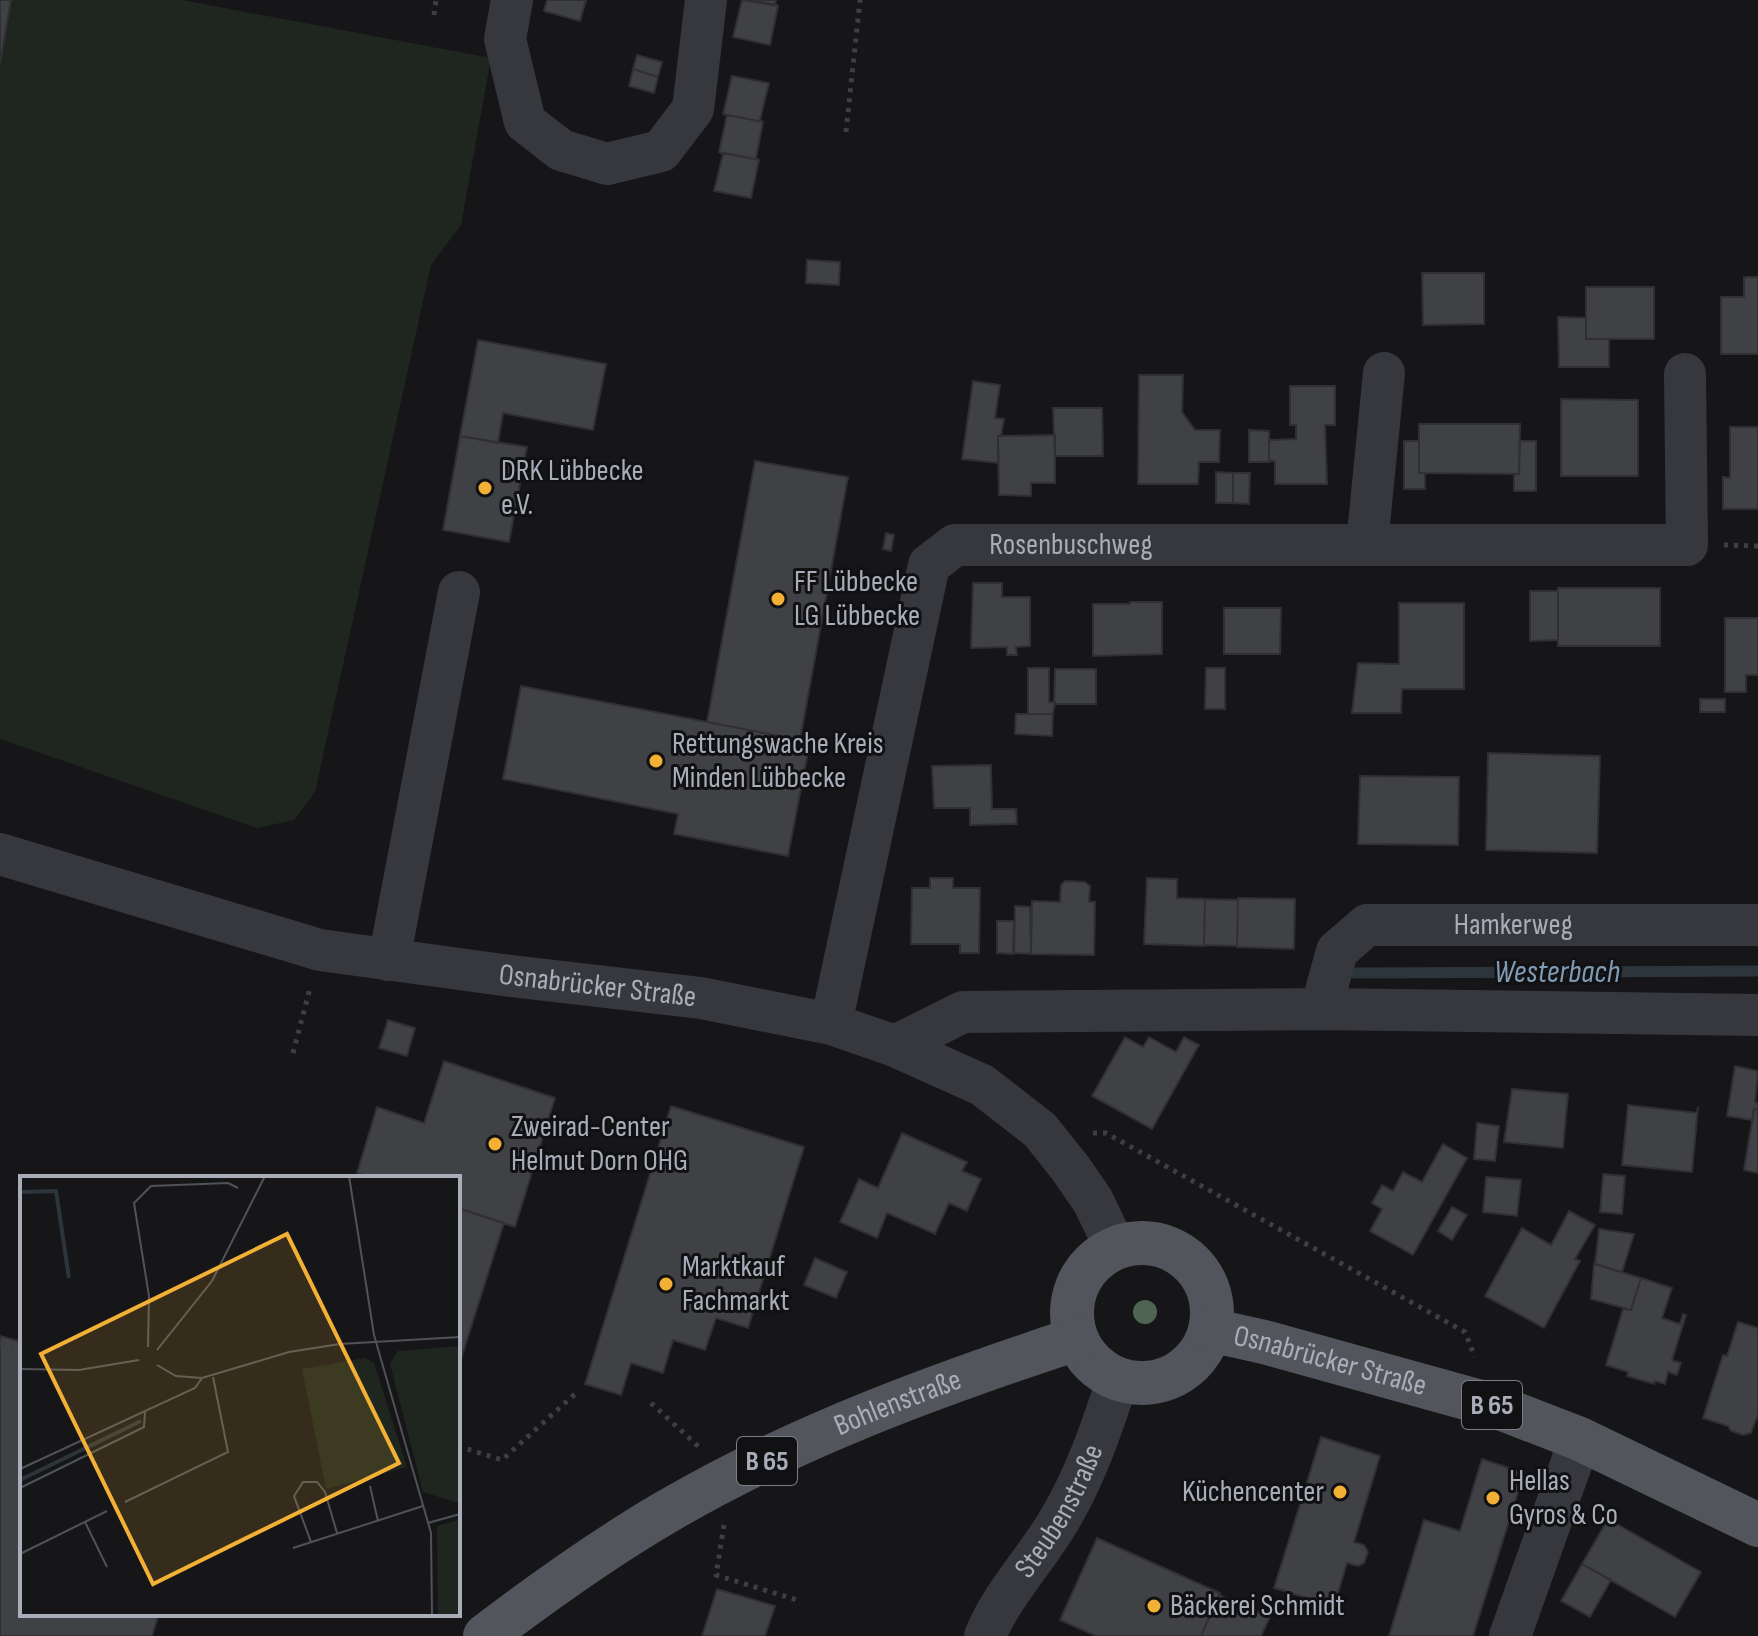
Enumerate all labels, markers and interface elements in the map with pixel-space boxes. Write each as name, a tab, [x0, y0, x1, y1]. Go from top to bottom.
place label: DRK Lübbecke e.V.	[501, 453, 644, 523]
marker: DRK Lübbecke e.V.	[476, 479, 494, 497]
street label: Rosenbuschweg	[989, 527, 1152, 563]
place label: FF Lübbecke LG Lübbecke	[794, 564, 920, 634]
marker: FF Lübbecke LG Lübbecke	[769, 590, 787, 608]
place label: Rettungswache Kreis Minden Lübbecke	[672, 726, 884, 796]
marker: Rettungswache Kreis Minden Lübbecke	[647, 752, 665, 770]
street label: Hamkerweg	[1454, 907, 1573, 943]
water label: Westerbach	[1494, 953, 1620, 992]
street label: Osnabrücker Straße	[497, 957, 698, 1015]
place label: Zweirad-Center Helmut Dorn OHG	[511, 1109, 688, 1179]
marker: Zweirad-Center Helmut Dorn OHG	[486, 1135, 504, 1153]
inset map	[20, 1176, 460, 1616]
place label: Marktkauf Fachmarkt	[682, 1249, 789, 1319]
marker: Marktkauf Fachmarkt	[657, 1275, 675, 1293]
street label: Osnabrücker Straße	[1230, 1318, 1431, 1404]
street label: Bohlenstraße	[829, 1362, 966, 1444]
road number: B 65	[1462, 1381, 1522, 1429]
road number: B 65	[737, 1437, 797, 1485]
street label: Steubenstraße	[1007, 1439, 1111, 1585]
place label: Hellas Gyros & Co	[1509, 1463, 1618, 1533]
place label: Küchencenter	[1182, 1474, 1324, 1510]
marker: Küchencenter	[1331, 1483, 1349, 1501]
marker: Hellas Gyros & Co	[1484, 1489, 1502, 1507]
place label: Bäckerei Schmidt	[1170, 1588, 1345, 1624]
marker: Bäckerei Schmidt	[1145, 1597, 1163, 1615]

